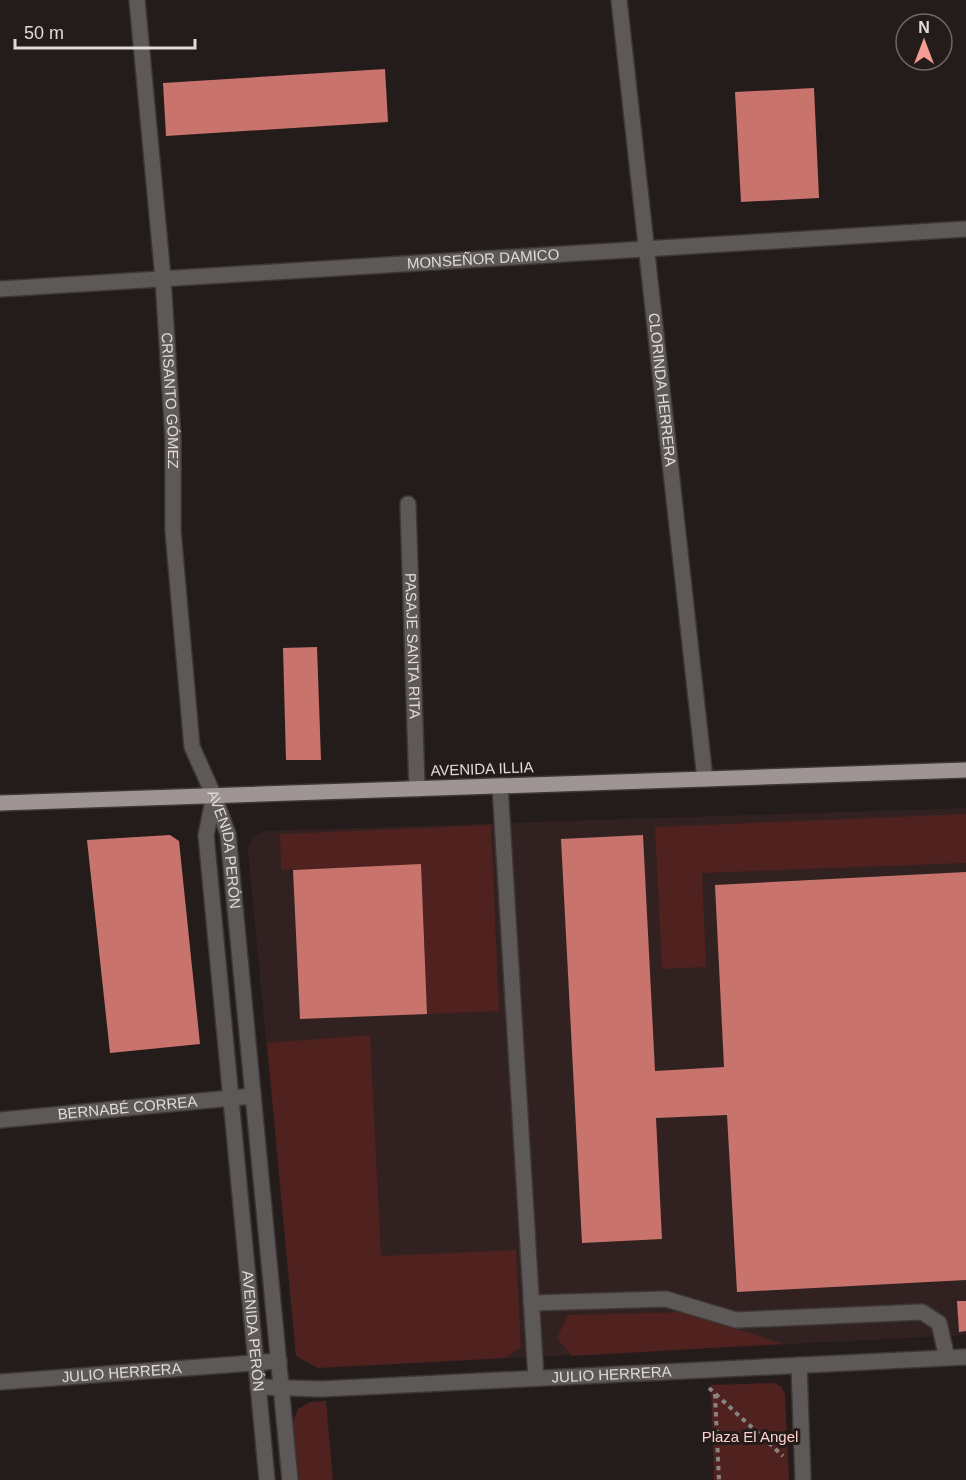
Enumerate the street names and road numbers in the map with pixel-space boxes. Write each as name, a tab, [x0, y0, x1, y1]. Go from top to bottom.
street label: MONSEÑOR DAMICO	[406, 245, 560, 272]
street label: CLORINDA HERRERA	[646, 312, 679, 467]
street label: CRISANTO GÓMEZ	[158, 332, 182, 469]
street label: PASAJE SANTA RITA	[402, 573, 424, 719]
street label: AVENIDA ILLIA	[430, 758, 534, 779]
street label: AVENIDA PERÓN	[204, 787, 244, 910]
street label: BERNABÉ CORREA	[57, 1092, 198, 1122]
street label: AVENIDA PERÓN	[239, 1270, 268, 1392]
street label: JULIO HERRERA	[61, 1359, 182, 1385]
street label: JULIO HERRERA	[551, 1363, 672, 1386]

